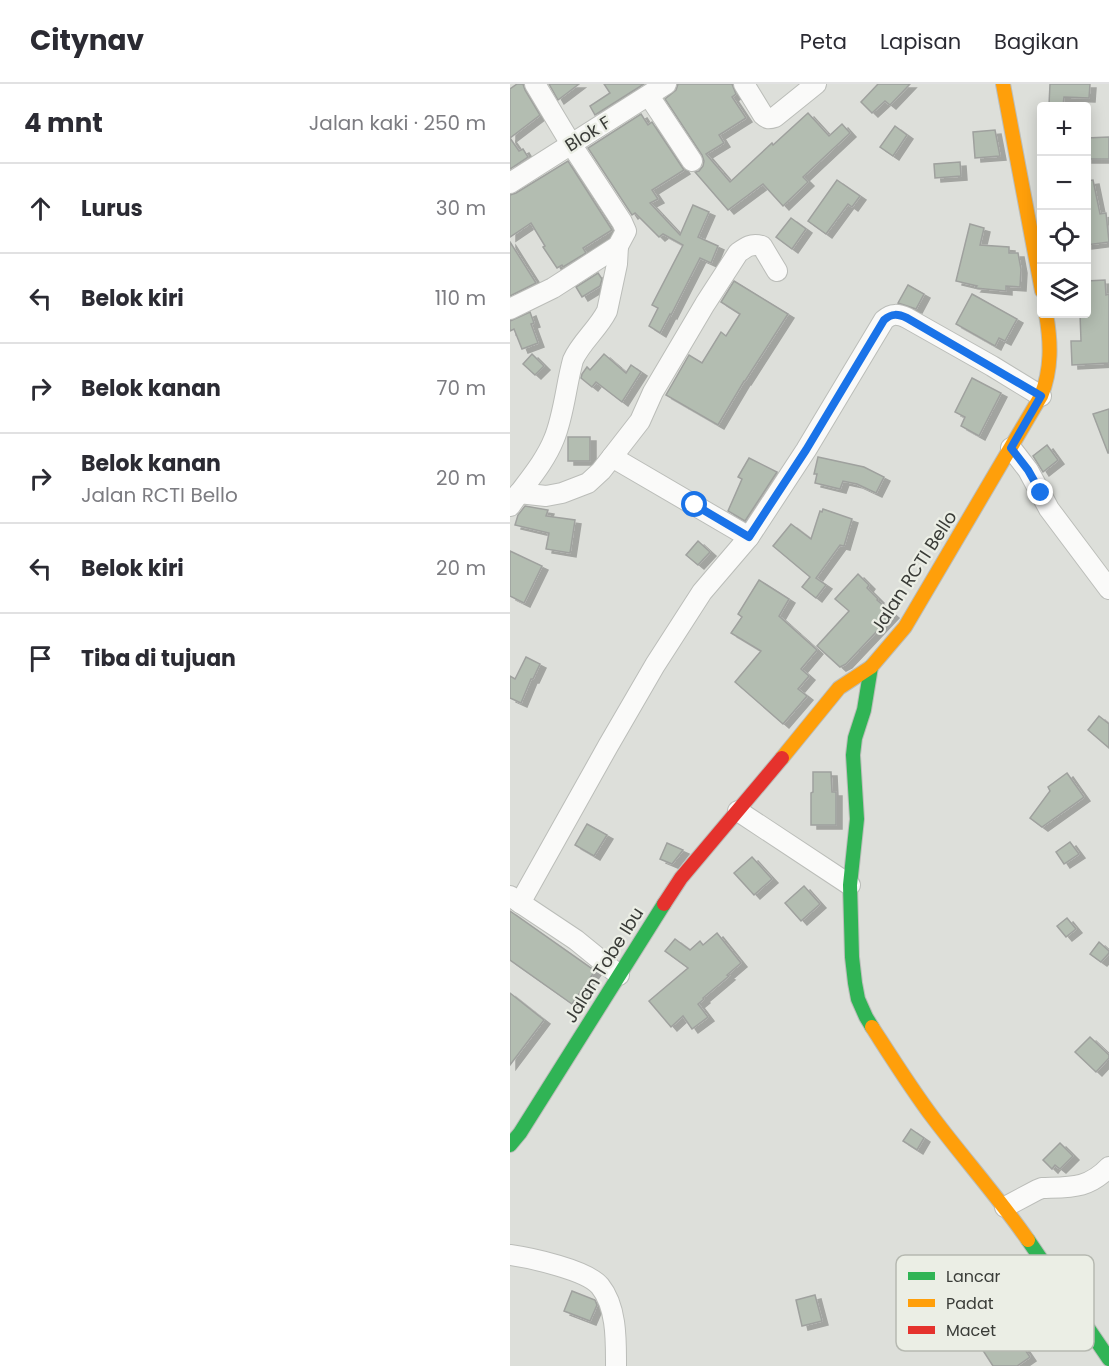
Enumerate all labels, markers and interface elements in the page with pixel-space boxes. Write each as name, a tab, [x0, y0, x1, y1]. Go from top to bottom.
text: Citynav	[30, 21, 144, 60]
text: Peta	[800, 27, 847, 56]
text: Lapisan	[880, 27, 961, 56]
text: Bagikan	[994, 27, 1079, 56]
map controls	[1037, 102, 1091, 318]
button: +	[1037, 102, 1091, 156]
text: 4 mnt	[24, 105, 103, 141]
text: Jalan kaki · 250 m	[309, 109, 486, 137]
street label: Blok F	[560, 110, 616, 157]
button: −	[1037, 156, 1091, 210]
icon: ahead	[24, 192, 57, 225]
text: Lurus	[81, 193, 143, 224]
text: 30 m	[436, 194, 486, 222]
button: locate	[1037, 210, 1091, 264]
button: layers	[1037, 264, 1091, 318]
icon: left	[24, 282, 57, 315]
text: Belok kiri	[81, 283, 184, 314]
text: 110 m	[435, 284, 486, 312]
icon: right	[24, 372, 57, 405]
text: Belok kanan	[81, 373, 221, 404]
text: 70 m	[437, 374, 486, 402]
text: Belok kanan	[81, 448, 221, 479]
icon: right	[24, 462, 57, 495]
text: 20 m	[436, 464, 486, 492]
route end	[1027, 479, 1053, 505]
text: Jalan RCTI Bello	[81, 481, 238, 509]
route start	[681, 491, 707, 517]
street label: Jalan RCTI Bello	[865, 506, 962, 638]
icon: left	[24, 552, 57, 585]
text: Belok kiri	[81, 553, 184, 584]
text: 20 m	[436, 554, 486, 582]
icon: arrive	[24, 642, 57, 675]
text: Tiba di tujuan	[81, 643, 236, 674]
street label: Jalan Tobe Ibu	[558, 902, 649, 1027]
legend	[896, 1255, 1094, 1351]
text: Lancar	[946, 1265, 1000, 1288]
text: Padat	[946, 1292, 994, 1315]
text: Macet	[946, 1319, 996, 1342]

